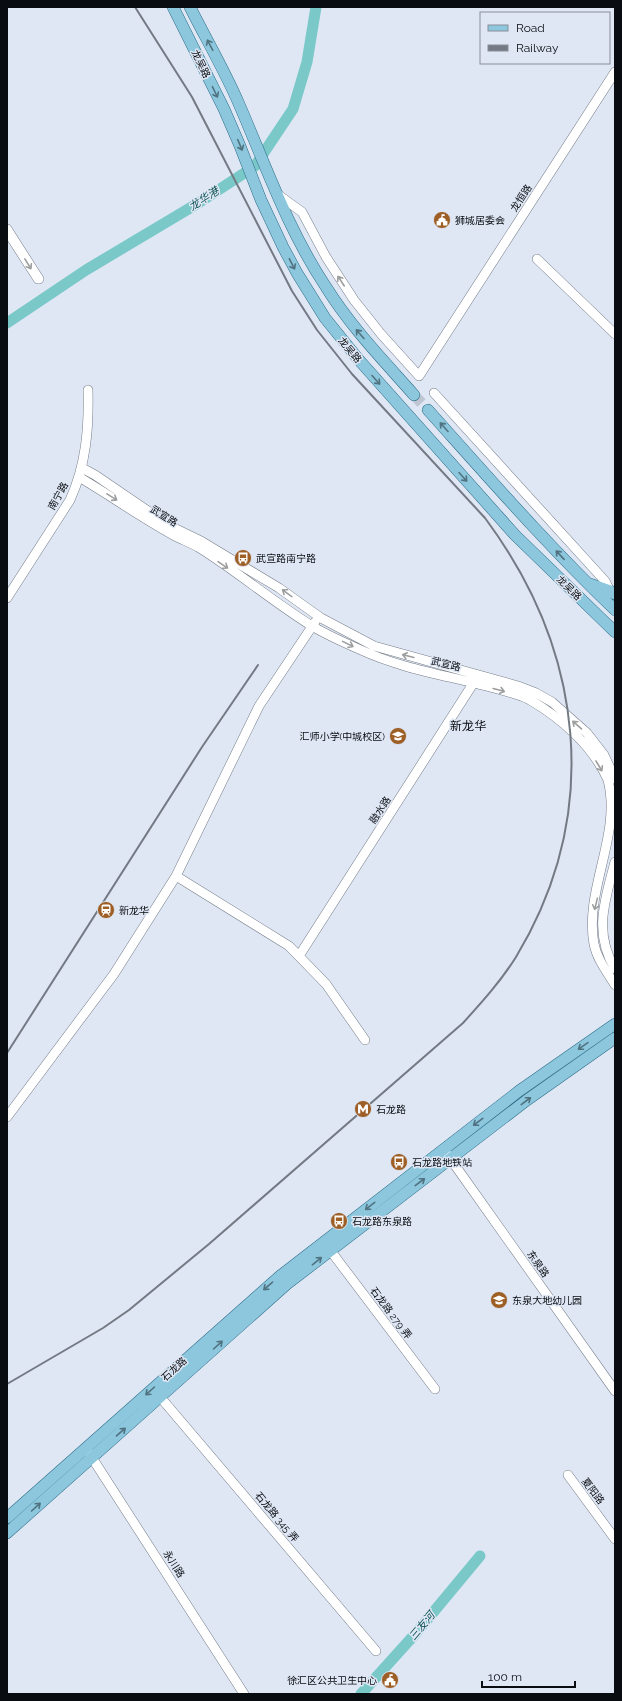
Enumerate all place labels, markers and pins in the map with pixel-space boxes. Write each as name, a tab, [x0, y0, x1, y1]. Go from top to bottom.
public building icon: 狮城居委会	[432, 210, 452, 230]
place label: 狮城居委会	[455, 215, 505, 226]
bus stop icon: 武宣路南宁路	[233, 548, 253, 568]
place label: 武宣路南宁路	[256, 553, 316, 564]
school or university icon: 汇师小学(中城校区)	[388, 726, 408, 746]
place label: 汇师小学(中城校区)	[300, 731, 385, 742]
station icon: 新龙华	[96, 900, 116, 920]
place label: 新龙华	[119, 905, 149, 916]
metro station icon: 石龙路	[353, 1099, 373, 1119]
place label: 石龙路	[376, 1104, 406, 1115]
bus stop icon: 石龙路地铁站	[389, 1152, 409, 1172]
place label: 石龙路地铁站	[412, 1157, 472, 1168]
bus stop icon: 石龙路东泉路	[329, 1211, 349, 1231]
place label: 石龙路东泉路	[352, 1216, 412, 1227]
school or university icon: 东泉大地幼儿园	[489, 1290, 509, 1310]
place label: 东泉大地幼儿园	[512, 1295, 582, 1306]
public building icon: 徐汇区公共卫生中心	[380, 1670, 400, 1690]
place label: 徐汇区公共卫生中心	[287, 1675, 377, 1686]

